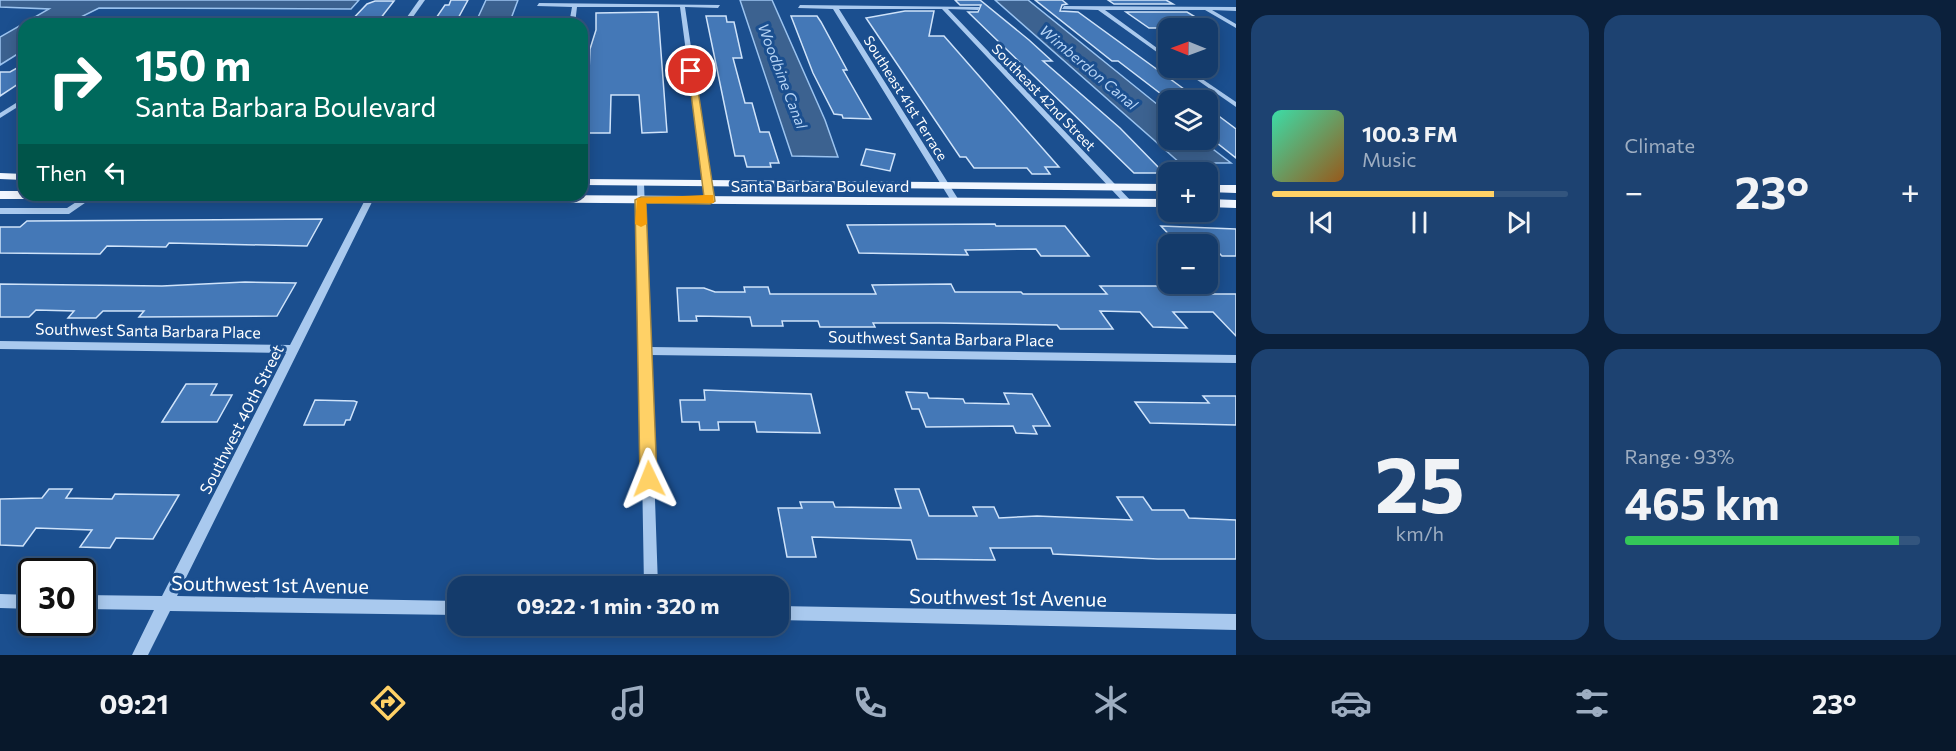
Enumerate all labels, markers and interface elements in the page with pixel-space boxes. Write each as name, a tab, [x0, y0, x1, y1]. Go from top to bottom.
north arrow	[1158, 18, 1218, 78]
map controls	[1158, 18, 1218, 294]
water label: Woodbine Canal	[755, 21, 812, 132]
water label: Wimberdon Canal	[1036, 21, 1143, 114]
street label: Southeast 41st Terrace	[861, 32, 951, 164]
text: 150 m	[135, 38, 251, 90]
street label: Southeast 42nd Street	[989, 40, 1100, 154]
icon: right	[36, 42, 114, 120]
pin	[665, 45, 716, 96]
icon: arrive	[674, 54, 707, 87]
text: Santa Barbara Boulevard	[135, 90, 436, 123]
button: layers	[1158, 90, 1218, 150]
text: 100.3 FM	[1362, 120, 1458, 147]
text: Climate	[1625, 133, 1695, 157]
text: Music	[1362, 147, 1416, 171]
icon: left	[99, 156, 132, 189]
text: Then	[36, 159, 87, 186]
button: +	[1158, 162, 1218, 222]
text: 23°	[1735, 163, 1809, 218]
text: −	[1625, 170, 1643, 211]
text: +	[1901, 170, 1920, 211]
street label: Santa Barbara Boulevard	[731, 176, 909, 195]
icon: previous	[1305, 206, 1338, 239]
icon: pause	[1403, 206, 1436, 239]
icon: next	[1502, 206, 1535, 239]
button: −	[1158, 234, 1218, 294]
street label: Southwest Santa Barbara Place	[35, 319, 261, 341]
street label: Southwest Santa Barbara Place	[828, 327, 1054, 349]
street label: Southwest 40th Street	[195, 341, 287, 497]
text: 25	[1375, 434, 1465, 529]
text: Range · 93%	[1625, 444, 1734, 468]
position arrow	[617, 447, 681, 511]
text: 465 km	[1625, 474, 1780, 529]
text: km/h	[1395, 521, 1444, 545]
speed limit sign: 30	[18, 558, 96, 636]
street label: Southwest 1st Avenue	[171, 570, 369, 598]
street label: Southwest 1st Avenue	[909, 583, 1107, 611]
text: 09:22 · 1 min · 320 m	[517, 592, 719, 619]
icon: directions	[367, 682, 409, 724]
icon: music	[608, 682, 650, 724]
icon: phone	[849, 682, 891, 724]
icon: climate	[1090, 682, 1132, 724]
icon: car	[1330, 682, 1372, 724]
icon: filters	[1571, 682, 1613, 724]
text: 09:21	[99, 687, 169, 720]
text: 23°	[1812, 687, 1857, 720]

